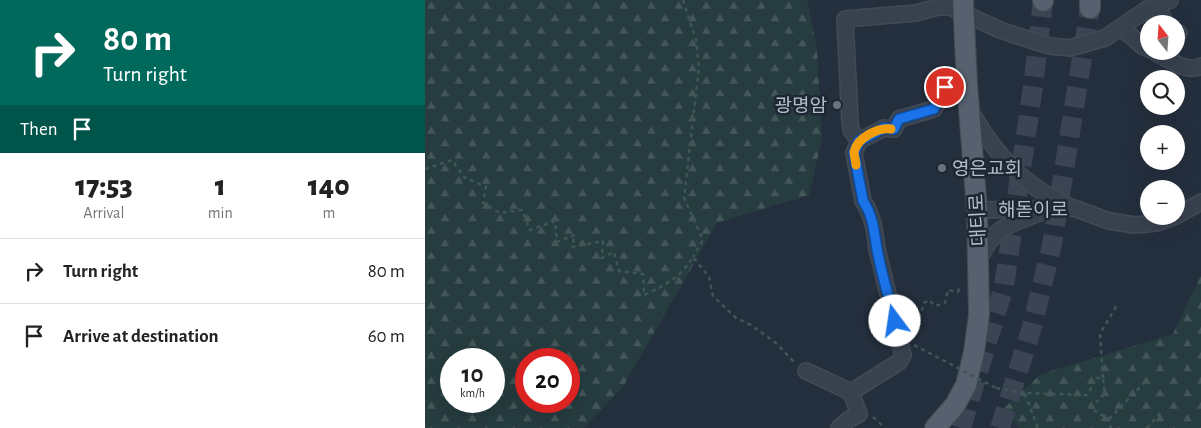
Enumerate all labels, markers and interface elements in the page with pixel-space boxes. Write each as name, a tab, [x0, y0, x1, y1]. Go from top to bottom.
north arrow	[1140, 15, 1185, 60]
map controls	[1140, 15, 1185, 225]
icon: right	[20, 20, 85, 85]
text: 80 m	[103, 22, 172, 57]
text: Turn right	[103, 63, 187, 85]
pin	[924, 66, 966, 108]
button: search	[1140, 70, 1185, 115]
icon: arrive	[931, 73, 959, 101]
place label: 광명암	[775, 96, 828, 116]
marker: 광명암	[831, 99, 843, 111]
icon: arrive	[68, 115, 96, 143]
text: Then	[20, 120, 58, 139]
button: +	[1140, 125, 1185, 170]
place label: 영은교회	[952, 159, 1022, 179]
marker: 영은교회	[936, 162, 948, 174]
text: 17:53	[75, 171, 133, 201]
text: 1	[215, 171, 226, 201]
text: 140	[308, 171, 350, 201]
button: −	[1140, 180, 1185, 225]
street label: 대티로	[967, 193, 989, 247]
street label: 해돋이로	[998, 200, 1068, 220]
text: Arrival	[83, 205, 124, 221]
text: min	[208, 205, 233, 221]
text: m	[322, 205, 335, 221]
icon: right	[20, 257, 48, 285]
text: Turn right	[63, 262, 138, 281]
text: 80 m	[368, 262, 405, 281]
position arrow	[868, 294, 920, 346]
icon: arrive	[20, 322, 48, 350]
text: Arrive at destination	[63, 327, 219, 346]
text: 60 m	[368, 327, 405, 346]
speed limit sign: 20	[515, 348, 580, 413]
text: 10	[461, 362, 484, 387]
text: km/h	[460, 387, 485, 399]

